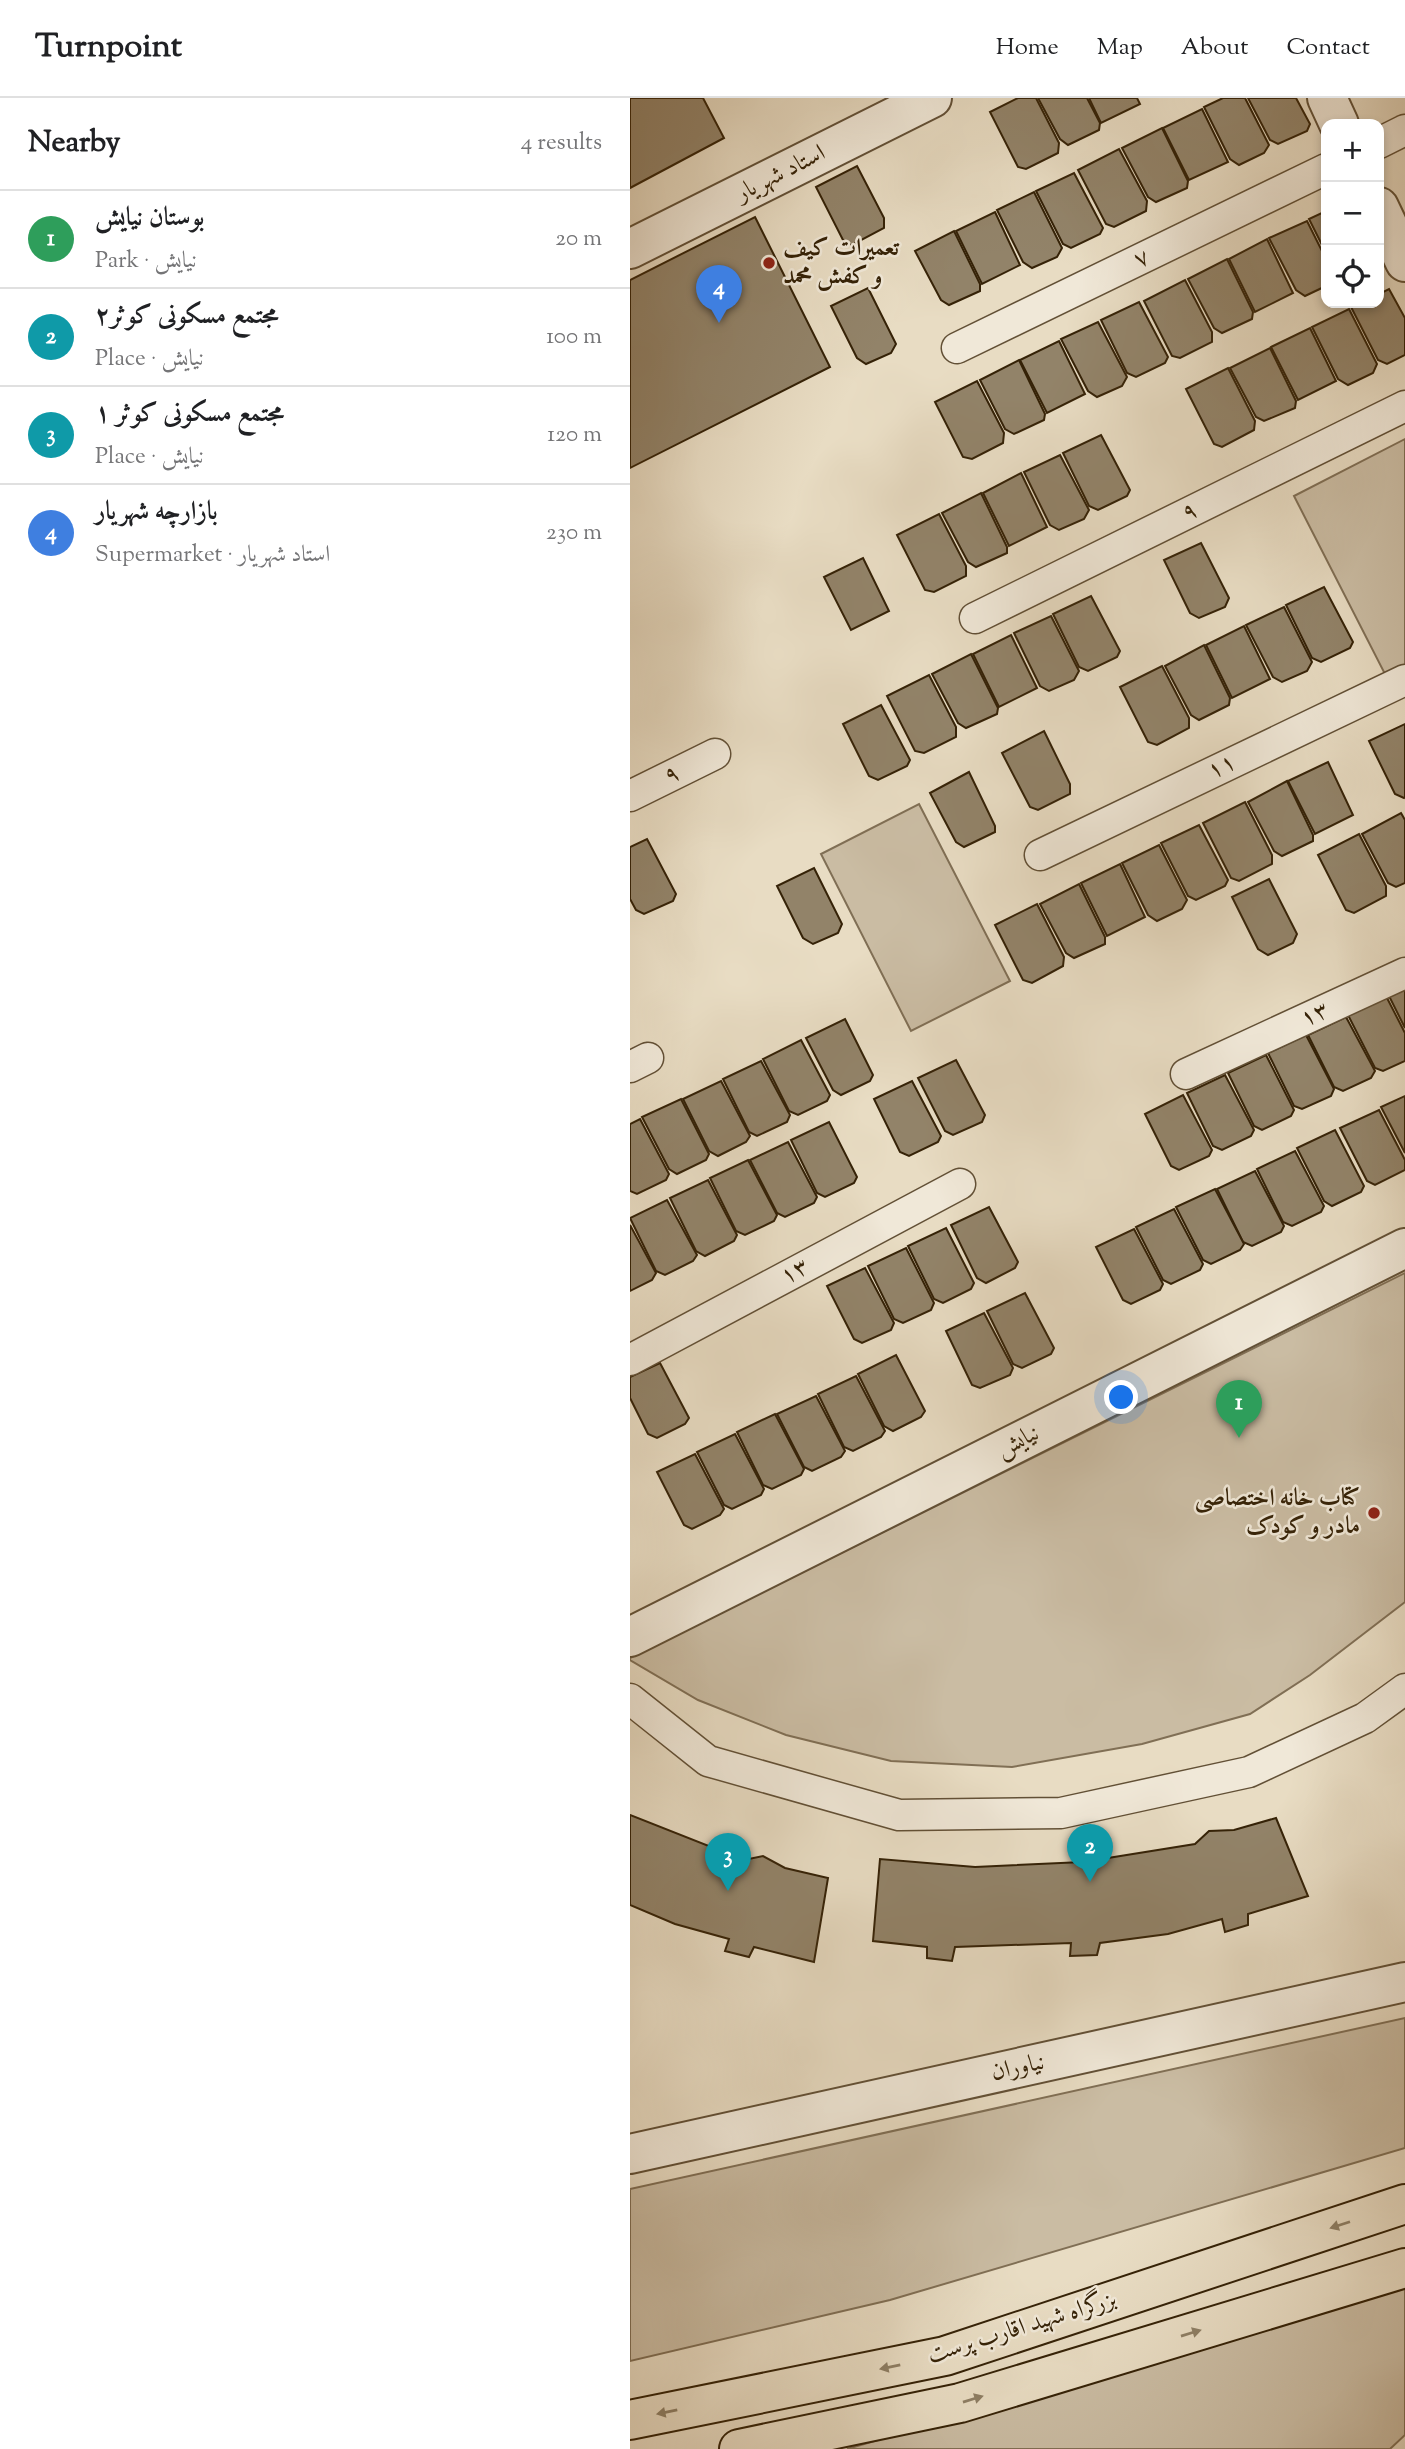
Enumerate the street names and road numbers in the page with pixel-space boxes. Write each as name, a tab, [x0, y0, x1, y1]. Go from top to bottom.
street label: استاد شهریار	[729, 137, 832, 212]
street label: ۷	[1128, 241, 1156, 277]
street label: ۹	[1176, 494, 1204, 530]
street label: ۱۱	[1202, 746, 1242, 788]
street label: ۹	[658, 757, 686, 793]
street label: ۱۳	[1295, 994, 1335, 1036]
street label: ۱۳	[775, 1250, 815, 1294]
street label: نیایش	[990, 1417, 1046, 1467]
street label: نیاوران	[988, 2046, 1048, 2090]
street label: بزرگراه شهید اقارب پرست	[923, 2282, 1121, 2373]

